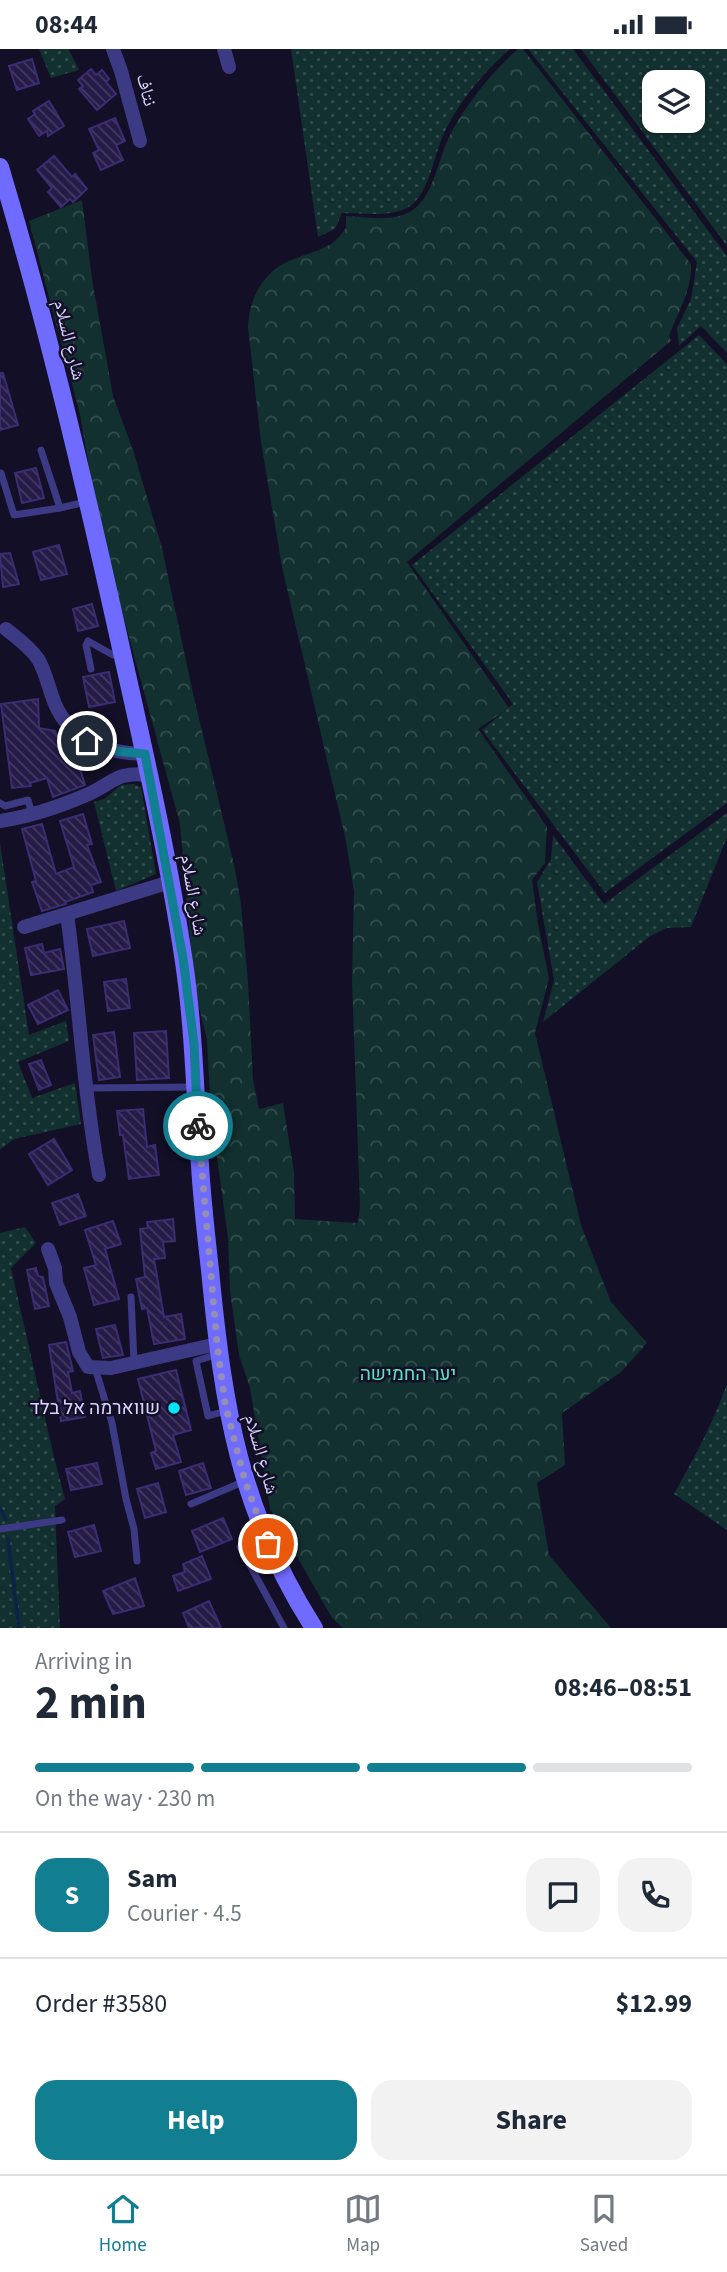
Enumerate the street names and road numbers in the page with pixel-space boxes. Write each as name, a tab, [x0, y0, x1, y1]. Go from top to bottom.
street label: نتاف	[129, 71, 163, 109]
street label: شارع السلام	[46, 297, 92, 383]
street label: شارع السلام	[173, 852, 213, 938]
street label: شارع السلام	[237, 1411, 285, 1497]

